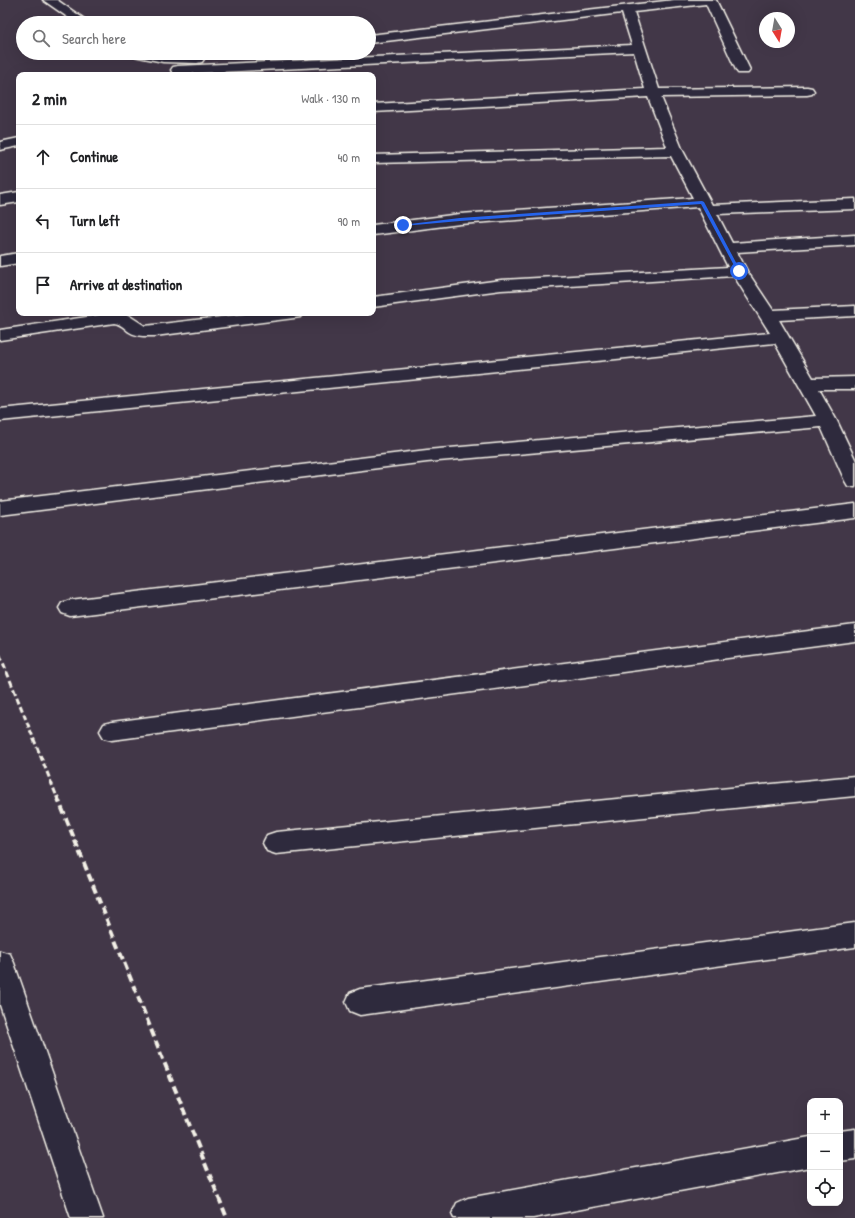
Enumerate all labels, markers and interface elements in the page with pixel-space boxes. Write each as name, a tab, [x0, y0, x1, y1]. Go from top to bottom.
north arrow	[759, 12, 795, 48]
search box	[16, 16, 376, 60]
icon: search	[30, 27, 52, 49]
text: Search here	[62, 28, 126, 49]
text: 2 min	[32, 87, 67, 110]
text: Walk · 130 m	[301, 89, 360, 107]
icon: ahead	[32, 146, 54, 168]
text: Continue	[70, 146, 118, 167]
text: 40 m	[337, 148, 360, 166]
icon: left	[32, 210, 54, 232]
text: Turn left	[70, 210, 120, 231]
text: 90 m	[338, 212, 360, 230]
route end	[394, 216, 412, 234]
route start	[730, 262, 748, 280]
icon: arrive	[32, 274, 54, 296]
text: Arrive at destination	[70, 274, 182, 295]
map controls	[807, 1098, 843, 1206]
button: +	[807, 1098, 843, 1134]
button: −	[807, 1134, 843, 1170]
button: locate	[807, 1170, 843, 1206]

